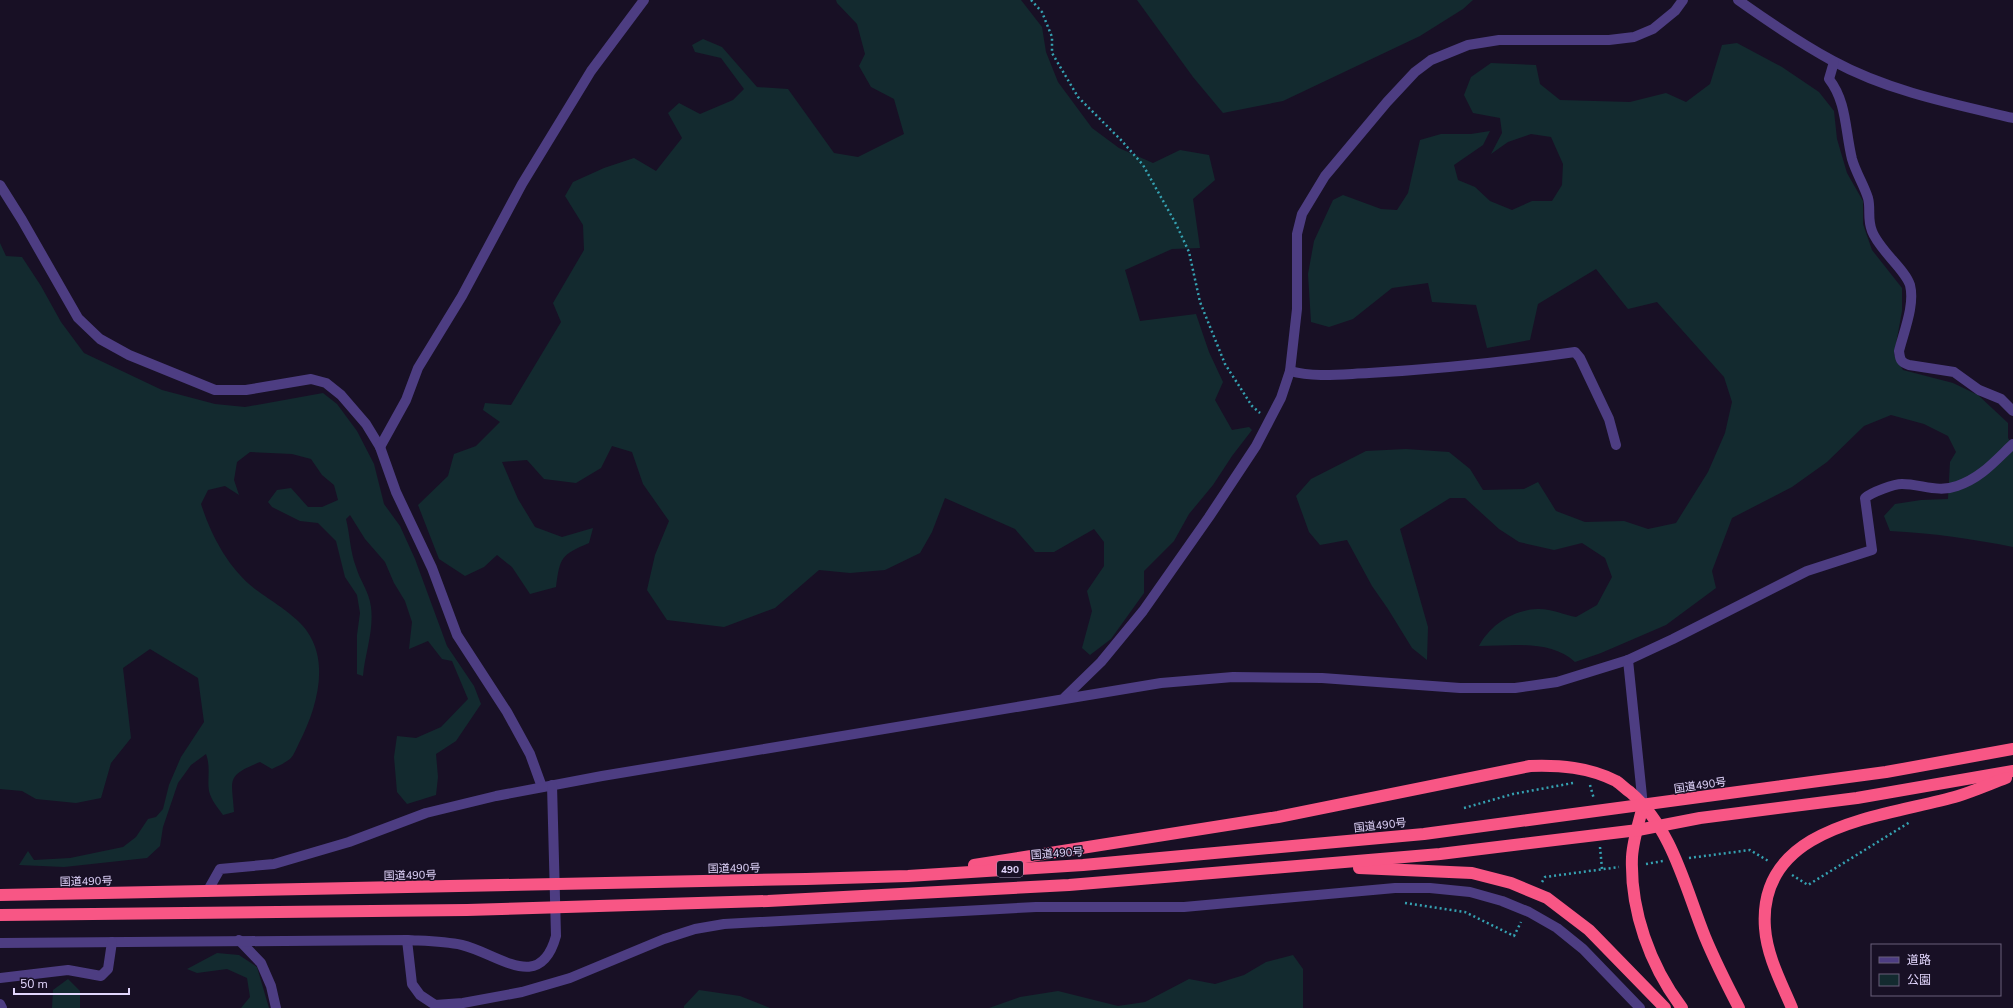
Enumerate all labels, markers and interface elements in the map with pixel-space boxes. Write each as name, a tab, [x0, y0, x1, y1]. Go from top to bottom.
street label: 国道490号	[1673, 774, 1727, 797]
street label: 国道490号	[1353, 815, 1407, 836]
street label: 国道490号	[1030, 844, 1084, 863]
street label: 国道490号	[707, 861, 761, 876]
road number: 490	[997, 861, 1023, 877]
street label: 国道490号	[383, 868, 437, 883]
street label: 国道490号	[59, 874, 113, 889]
legend	[1871, 944, 2001, 996]
text: 道路	[1907, 952, 1931, 968]
scale bar	[14, 970, 129, 996]
text: 公園	[1907, 972, 1931, 988]
text: 50 m	[20, 976, 48, 992]

